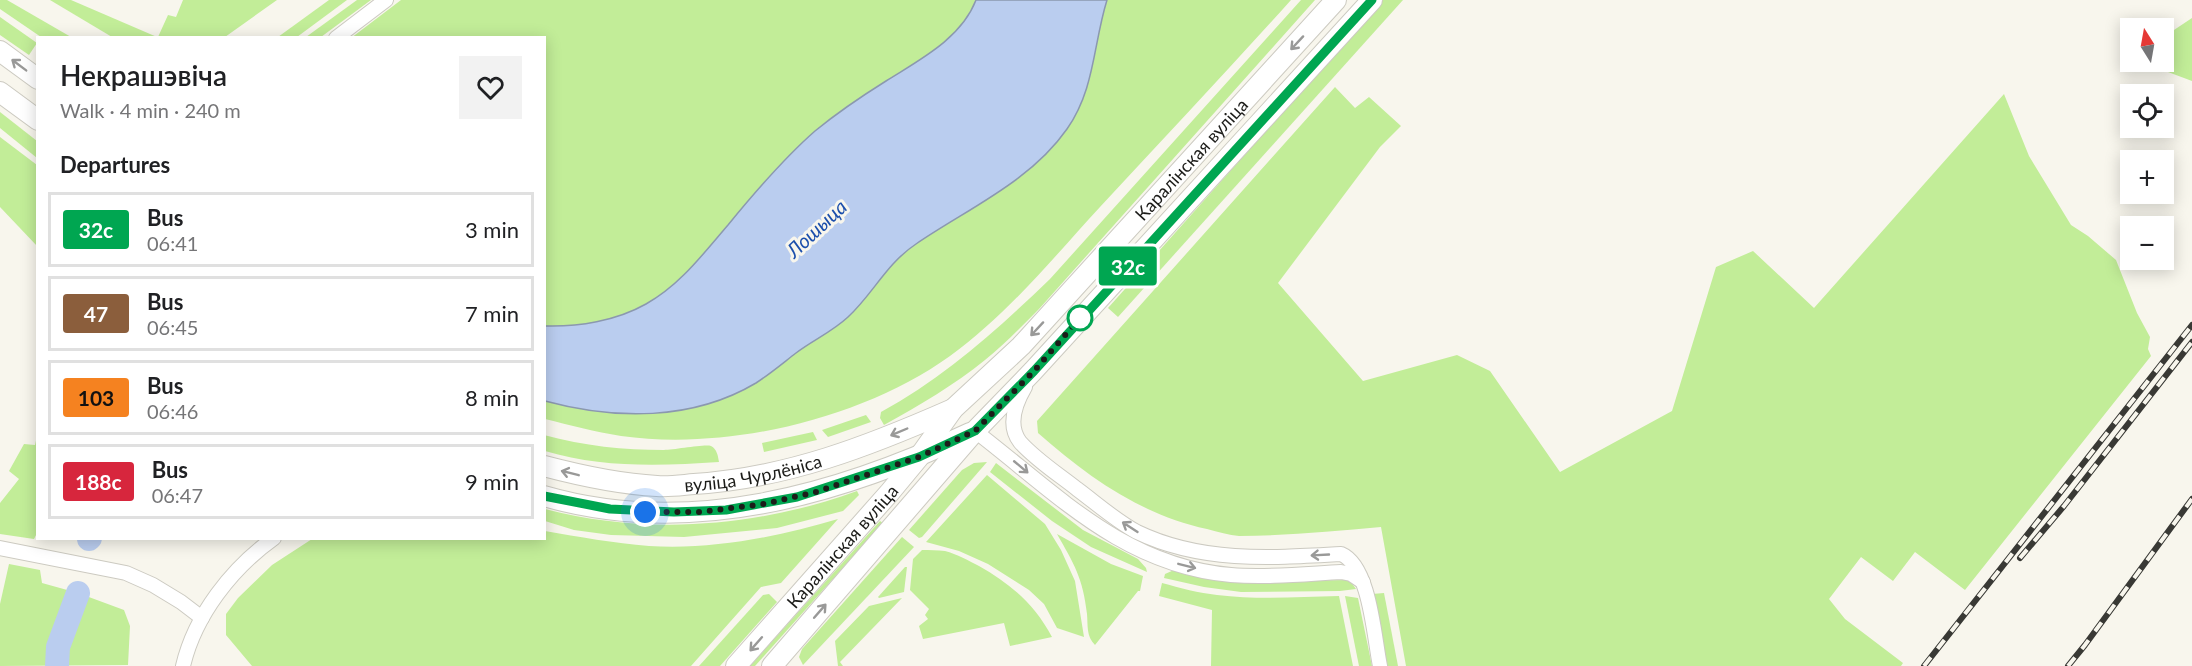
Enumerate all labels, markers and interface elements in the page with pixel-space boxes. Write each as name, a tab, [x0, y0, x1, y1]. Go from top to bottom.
north arrow	[2120, 18, 2174, 72]
map controls	[2120, 18, 2174, 270]
one-way arrow	[1290, 35, 1304, 50]
button: heart	[459, 56, 522, 119]
text: Некрашэвіча	[60, 58, 227, 92]
one-way arrow	[11, 59, 27, 71]
button: locate	[2120, 84, 2174, 138]
street label: Каралінская вуліца	[1130, 94, 1252, 225]
text: Walk · 4 min · 240 m	[60, 98, 241, 122]
button: +	[2120, 150, 2174, 204]
text: Departures	[60, 151, 170, 178]
water label: Лошыца	[780, 194, 851, 263]
text: Bus	[147, 204, 183, 231]
text: 3 min	[465, 216, 519, 243]
button: −	[2120, 216, 2174, 270]
text: 32с	[79, 217, 113, 242]
text: 06:41	[147, 231, 198, 255]
line badge: 32с	[1094, 246, 1162, 286]
text: 32с	[1111, 254, 1145, 279]
text: Bus	[147, 288, 183, 315]
text: 7 min	[465, 300, 519, 327]
text: 47	[84, 301, 108, 326]
unlabelled marker	[1067, 305, 1093, 331]
text: 06:45	[147, 315, 198, 339]
one-way arrow	[1030, 321, 1044, 336]
text: Bus	[147, 372, 183, 399]
text: 8 min	[465, 384, 519, 411]
text: 103	[78, 385, 114, 410]
text: 06:46	[147, 399, 198, 423]
one-way arrow	[890, 427, 909, 438]
street label: вуліца Чурлёніса	[683, 449, 824, 496]
text: Bus	[152, 456, 188, 483]
one-way arrow	[1013, 461, 1029, 474]
one-way arrow	[561, 466, 580, 478]
text: 9 min	[465, 468, 519, 495]
text: 188с	[75, 469, 122, 494]
street label: Каралінская вуліца	[782, 480, 902, 612]
text: 06:47	[152, 483, 203, 507]
your location	[630, 497, 660, 527]
one-way arrow	[1122, 521, 1139, 533]
one-way arrow	[1310, 550, 1330, 561]
one-way arrow	[1176, 561, 1196, 572]
one-way arrow	[813, 604, 827, 619]
one-way arrow	[749, 636, 763, 651]

